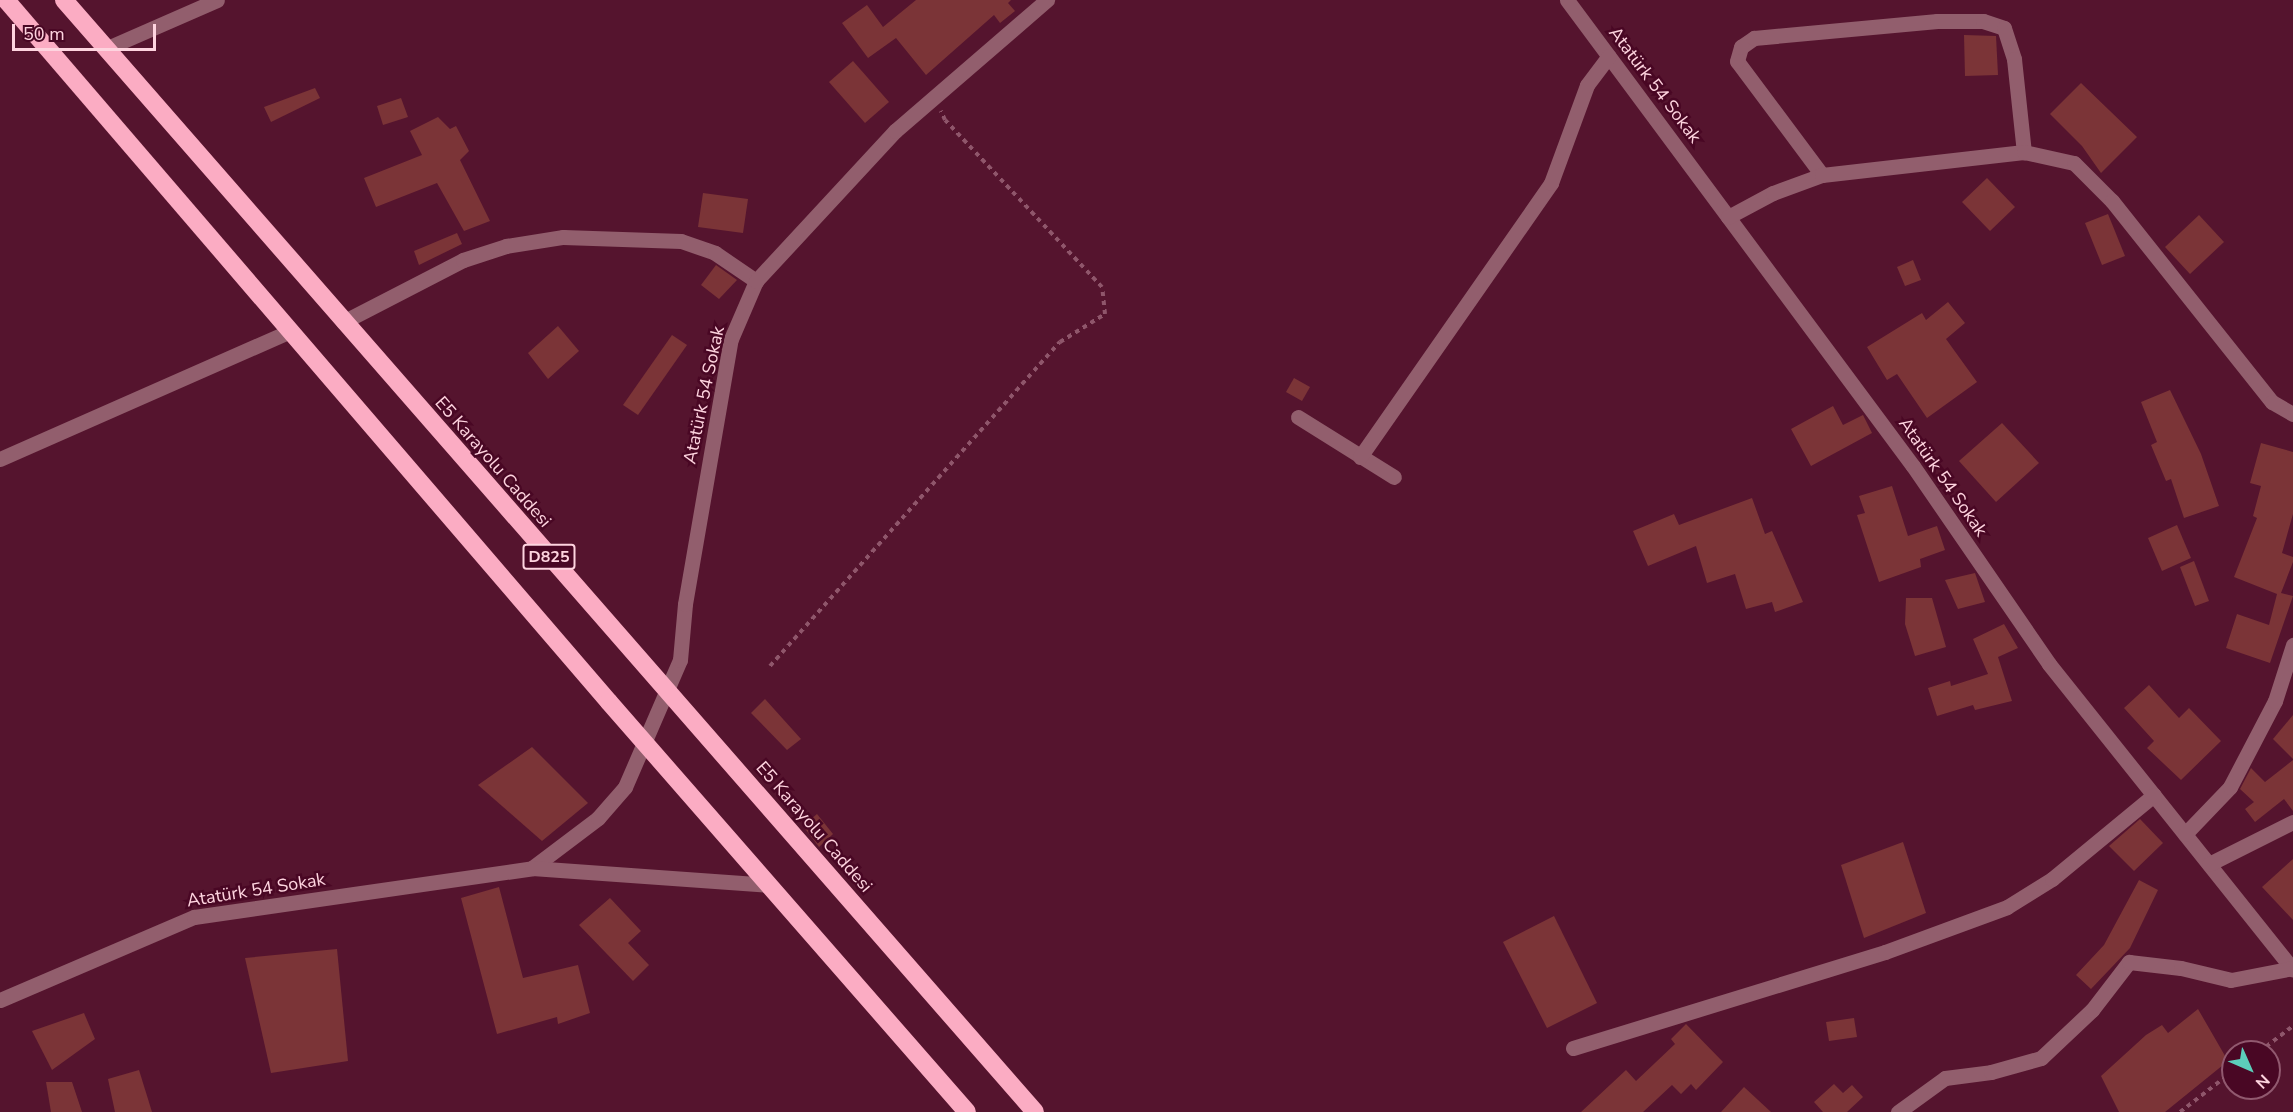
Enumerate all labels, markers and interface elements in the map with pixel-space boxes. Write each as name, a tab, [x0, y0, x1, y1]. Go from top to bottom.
scale bar	[15, 12, 159, 50]
text: 50 m	[23, 22, 65, 46]
street label: Atatürk 54 Sokak	[1604, 23, 1706, 147]
street label: Atatürk 54 Sokak	[679, 324, 729, 466]
street label: E5 Karayolu Caddesi	[430, 392, 556, 532]
street label: Atatürk 54 Sokak	[1894, 413, 1992, 541]
road number: D825	[522, 544, 576, 570]
street label: E5 Karayolu Caddesi	[751, 757, 877, 897]
street label: Atatürk 54 Sokak	[185, 868, 327, 912]
north arrow	[2221, 1040, 2281, 1100]
text: N	[2250, 1069, 2274, 1093]

